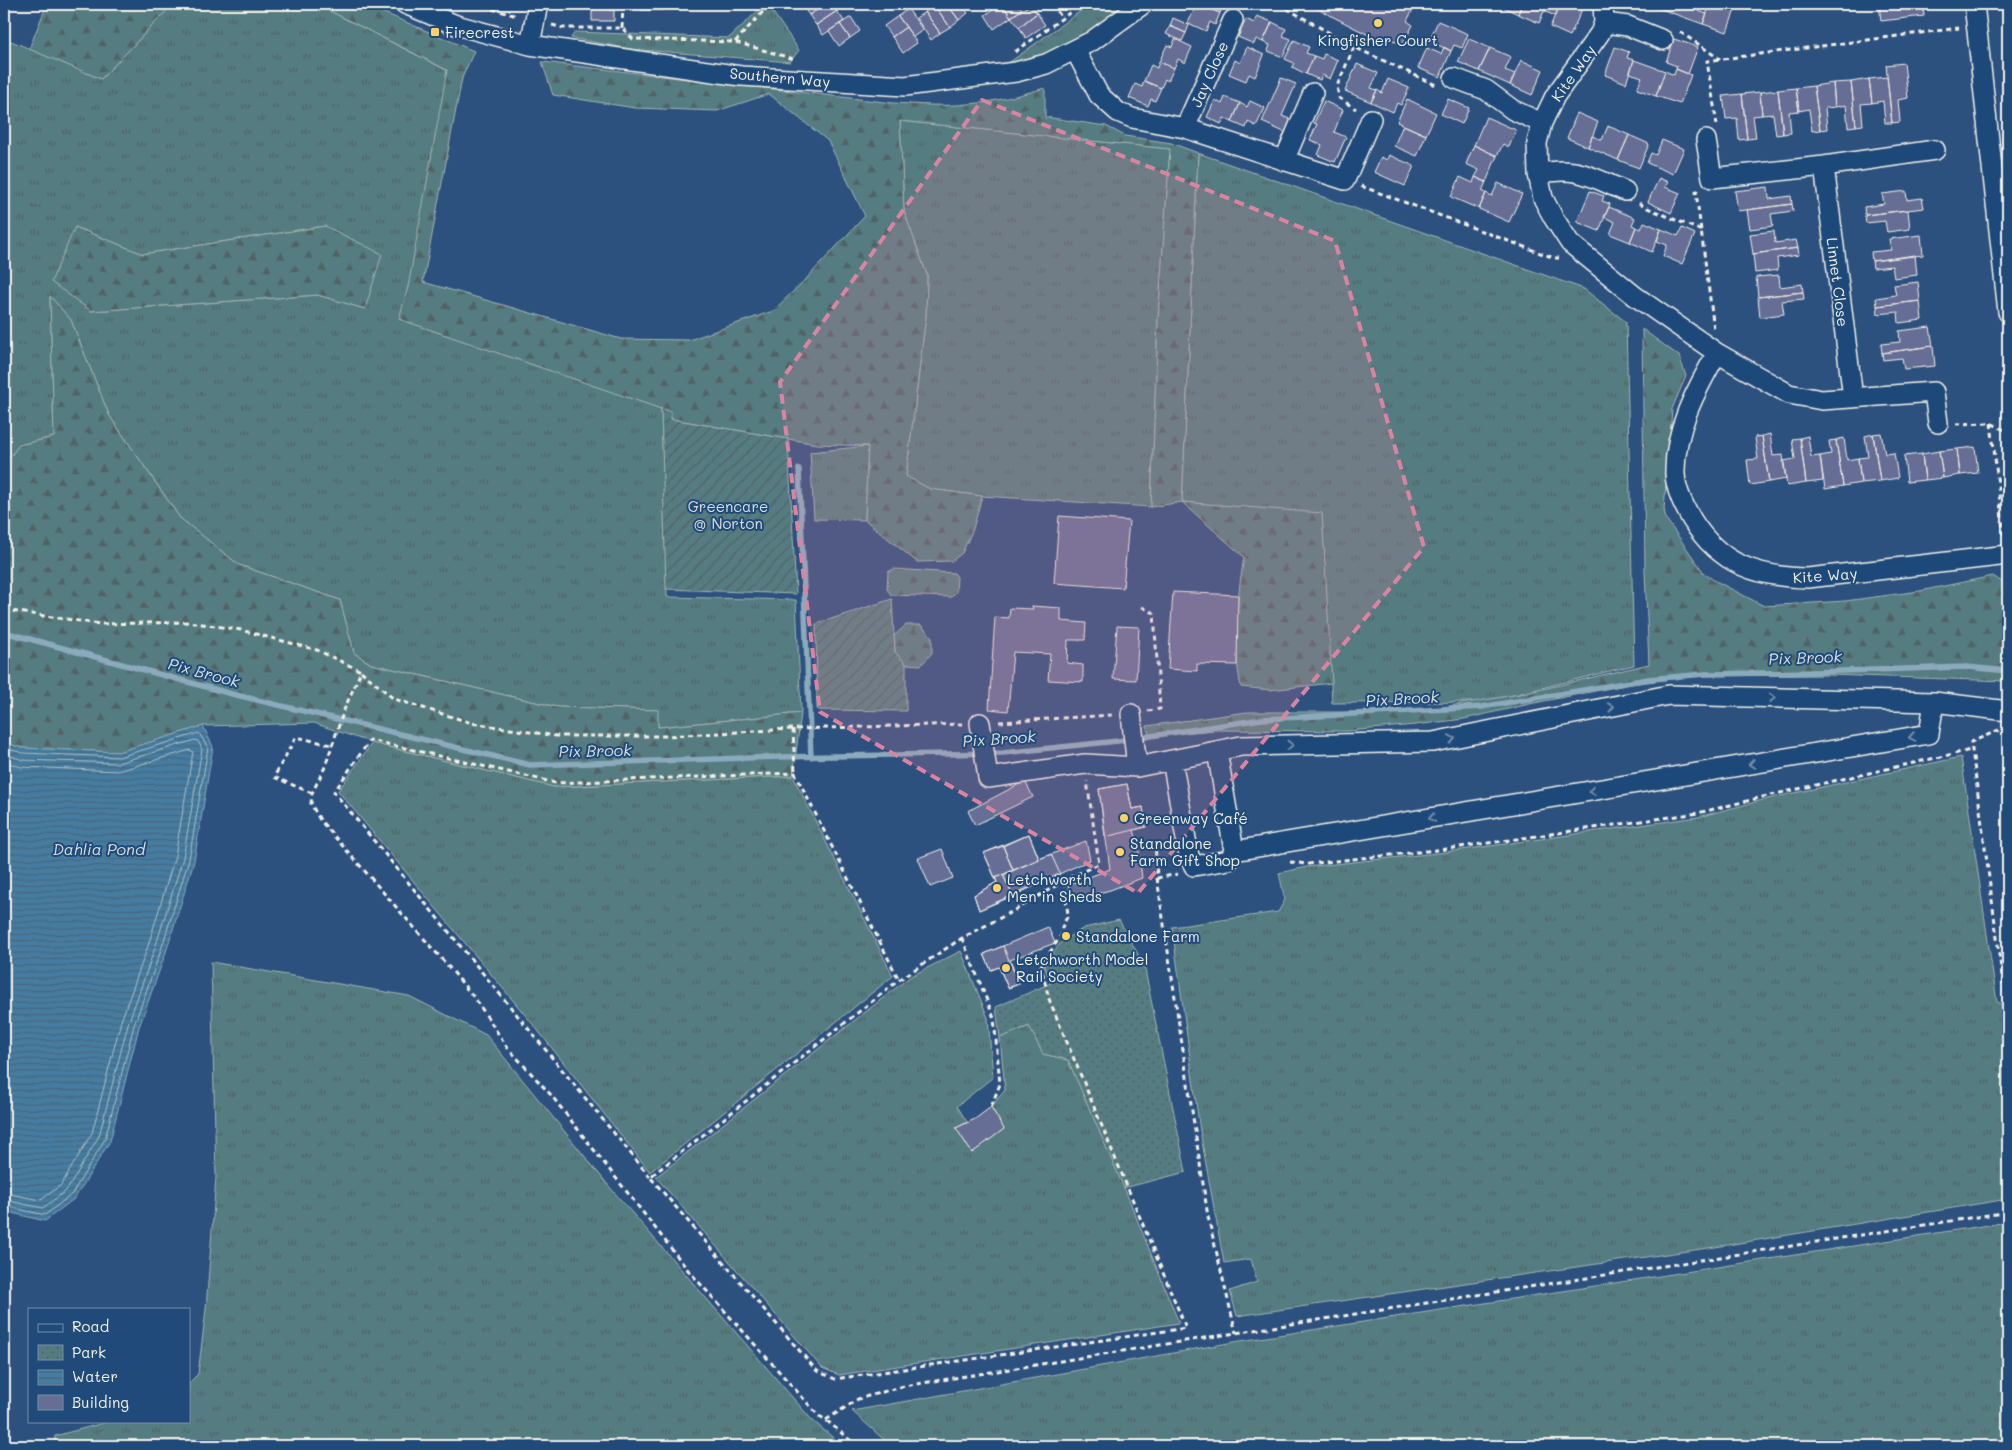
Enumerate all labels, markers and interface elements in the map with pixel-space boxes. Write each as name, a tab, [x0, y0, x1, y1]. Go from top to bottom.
marker: Kingfisher Court	[1372, 17, 1384, 29]
place label: Firecrest	[445, 22, 514, 42]
marker: Firecrest	[429, 26, 441, 38]
place label: Kingfisher Court	[1318, 30, 1438, 50]
street label: Jay Close	[1186, 38, 1232, 110]
street label: Kite Way	[1546, 41, 1600, 105]
street label: Southern Way	[729, 63, 831, 91]
street label: Linnet Close	[1823, 236, 1853, 328]
park label: Greencare @ Norton	[688, 496, 768, 533]
street label: Kite Way	[1792, 563, 1858, 587]
water label: Pix Brook	[1768, 645, 1843, 669]
water label: Pix Brook	[166, 652, 243, 692]
water label: Pix Brook	[1365, 686, 1440, 710]
one-way arrow	[1769, 693, 1777, 703]
one-way arrow	[1607, 702, 1616, 713]
water label: Pix Brook	[962, 725, 1037, 751]
one-way arrow	[1908, 731, 1917, 741]
one-way arrow	[1447, 734, 1456, 744]
water label: Pix Brook	[558, 739, 632, 761]
one-way arrow	[1286, 740, 1294, 750]
one-way arrow	[1748, 758, 1757, 768]
one-way arrow	[1588, 785, 1596, 795]
place label: Greenway Café	[1134, 808, 1248, 828]
marker: Greenway Café	[1118, 812, 1130, 824]
one-way arrow	[1427, 812, 1436, 822]
place label: Standalone Farm Gift Shop	[1130, 833, 1240, 870]
water label: Dahlia Pond	[53, 838, 146, 859]
marker: Standalone Farm Gift Shop	[1114, 846, 1126, 858]
place label: Letchworth Men in Sheds	[1007, 869, 1102, 906]
marker: Letchworth Men in Sheds	[991, 882, 1003, 894]
place label: Standalone Farm	[1076, 926, 1200, 946]
marker: Standalone Farm	[1060, 930, 1072, 942]
place label: Letchworth Model Rail Society	[1016, 949, 1148, 986]
marker: Letchworth Model Rail Society	[1000, 962, 1012, 974]
legend	[28, 1308, 190, 1422]
text: Road	[72, 1316, 109, 1336]
text: Park	[72, 1342, 106, 1362]
text: Water	[72, 1366, 118, 1386]
text: Building	[72, 1392, 129, 1412]

